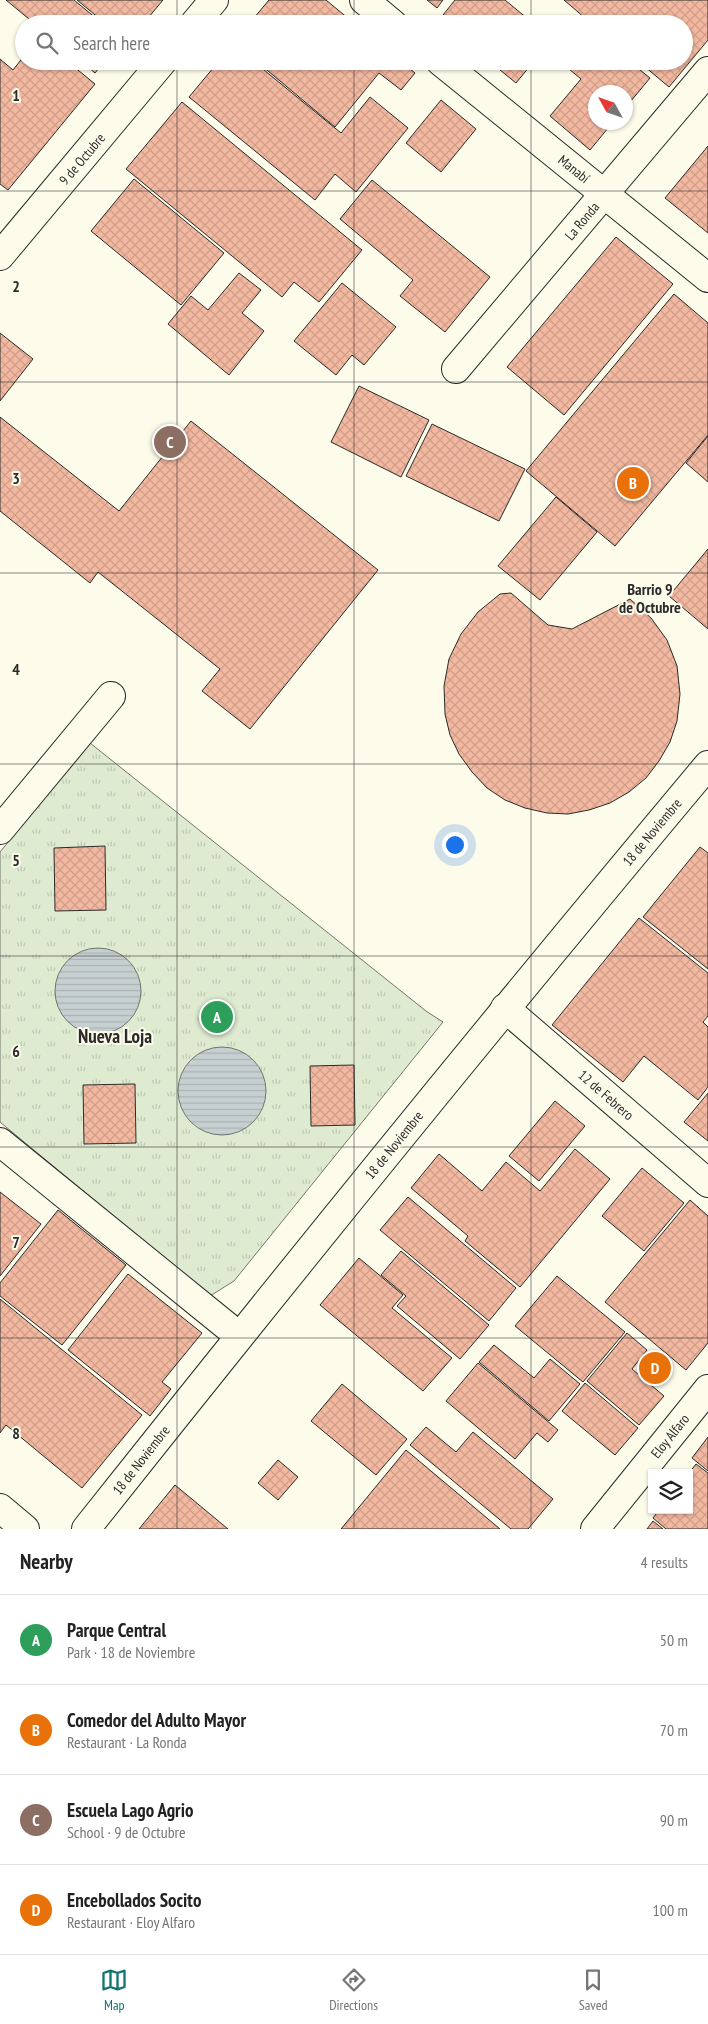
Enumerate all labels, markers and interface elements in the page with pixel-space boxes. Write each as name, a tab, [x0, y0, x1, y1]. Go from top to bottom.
search box	[15, 15, 693, 70]
icon: search	[33, 29, 61, 57]
text: Search here	[73, 31, 150, 55]
text: 1	[12, 85, 20, 105]
north arrow	[588, 85, 633, 130]
street label: 9 de Octubre	[55, 129, 109, 189]
street label: Manabí	[555, 151, 593, 187]
street label: La Ronda	[561, 198, 603, 244]
text: 2	[12, 276, 20, 296]
pin: C	[154, 423, 186, 461]
pin: B	[617, 464, 649, 502]
text: 3	[12, 468, 20, 488]
district label: Barrio 9 de Octubre	[619, 579, 681, 617]
text: 4	[12, 659, 20, 679]
street label: 18 de Noviembre	[618, 794, 686, 870]
your location	[442, 832, 468, 858]
text: 5	[12, 850, 20, 870]
pin: A	[201, 998, 233, 1036]
district label: Nueva Loja	[78, 1024, 152, 1048]
text: 6	[12, 1041, 20, 1061]
street label: 12 de Febrero	[575, 1066, 637, 1124]
street label: 18 de Noviembre	[361, 1107, 427, 1183]
text: 7	[12, 1232, 20, 1252]
pin: D	[639, 1349, 671, 1387]
street label: Eloy Alfaro	[647, 1410, 693, 1462]
street label: 18 de Noviembre	[108, 1422, 174, 1498]
text: 8	[12, 1423, 20, 1443]
map controls	[648, 1469, 693, 1514]
button: layers	[648, 1469, 693, 1514]
text: Nearby	[20, 1548, 73, 1575]
text: 4 results	[641, 1552, 688, 1572]
text: Parque Central	[67, 1618, 166, 1642]
text: A	[32, 1630, 40, 1650]
text: 50 m	[660, 1630, 688, 1650]
text: Park · 18 de Noviembre	[67, 1642, 195, 1662]
text: Comedor del Adulto Mayor	[67, 1708, 246, 1732]
text: B	[32, 1720, 40, 1740]
text: 70 m	[660, 1720, 688, 1740]
text: Restaurant · La Ronda	[67, 1732, 187, 1752]
text: Escuela Lago Agrio	[67, 1798, 193, 1822]
text: C	[32, 1810, 40, 1830]
text: 90 m	[660, 1810, 688, 1830]
text: School · 9 de Octubre	[67, 1822, 186, 1842]
text: Encebollados Socito	[67, 1888, 201, 1912]
text: D	[32, 1900, 40, 1920]
text: 100 m	[653, 1900, 688, 1920]
text: Restaurant · Eloy Alfaro	[67, 1912, 195, 1932]
tab: Map	[100, 1966, 128, 2014]
tab: Directions	[329, 1966, 378, 2014]
tab: Saved	[579, 1966, 608, 2014]

